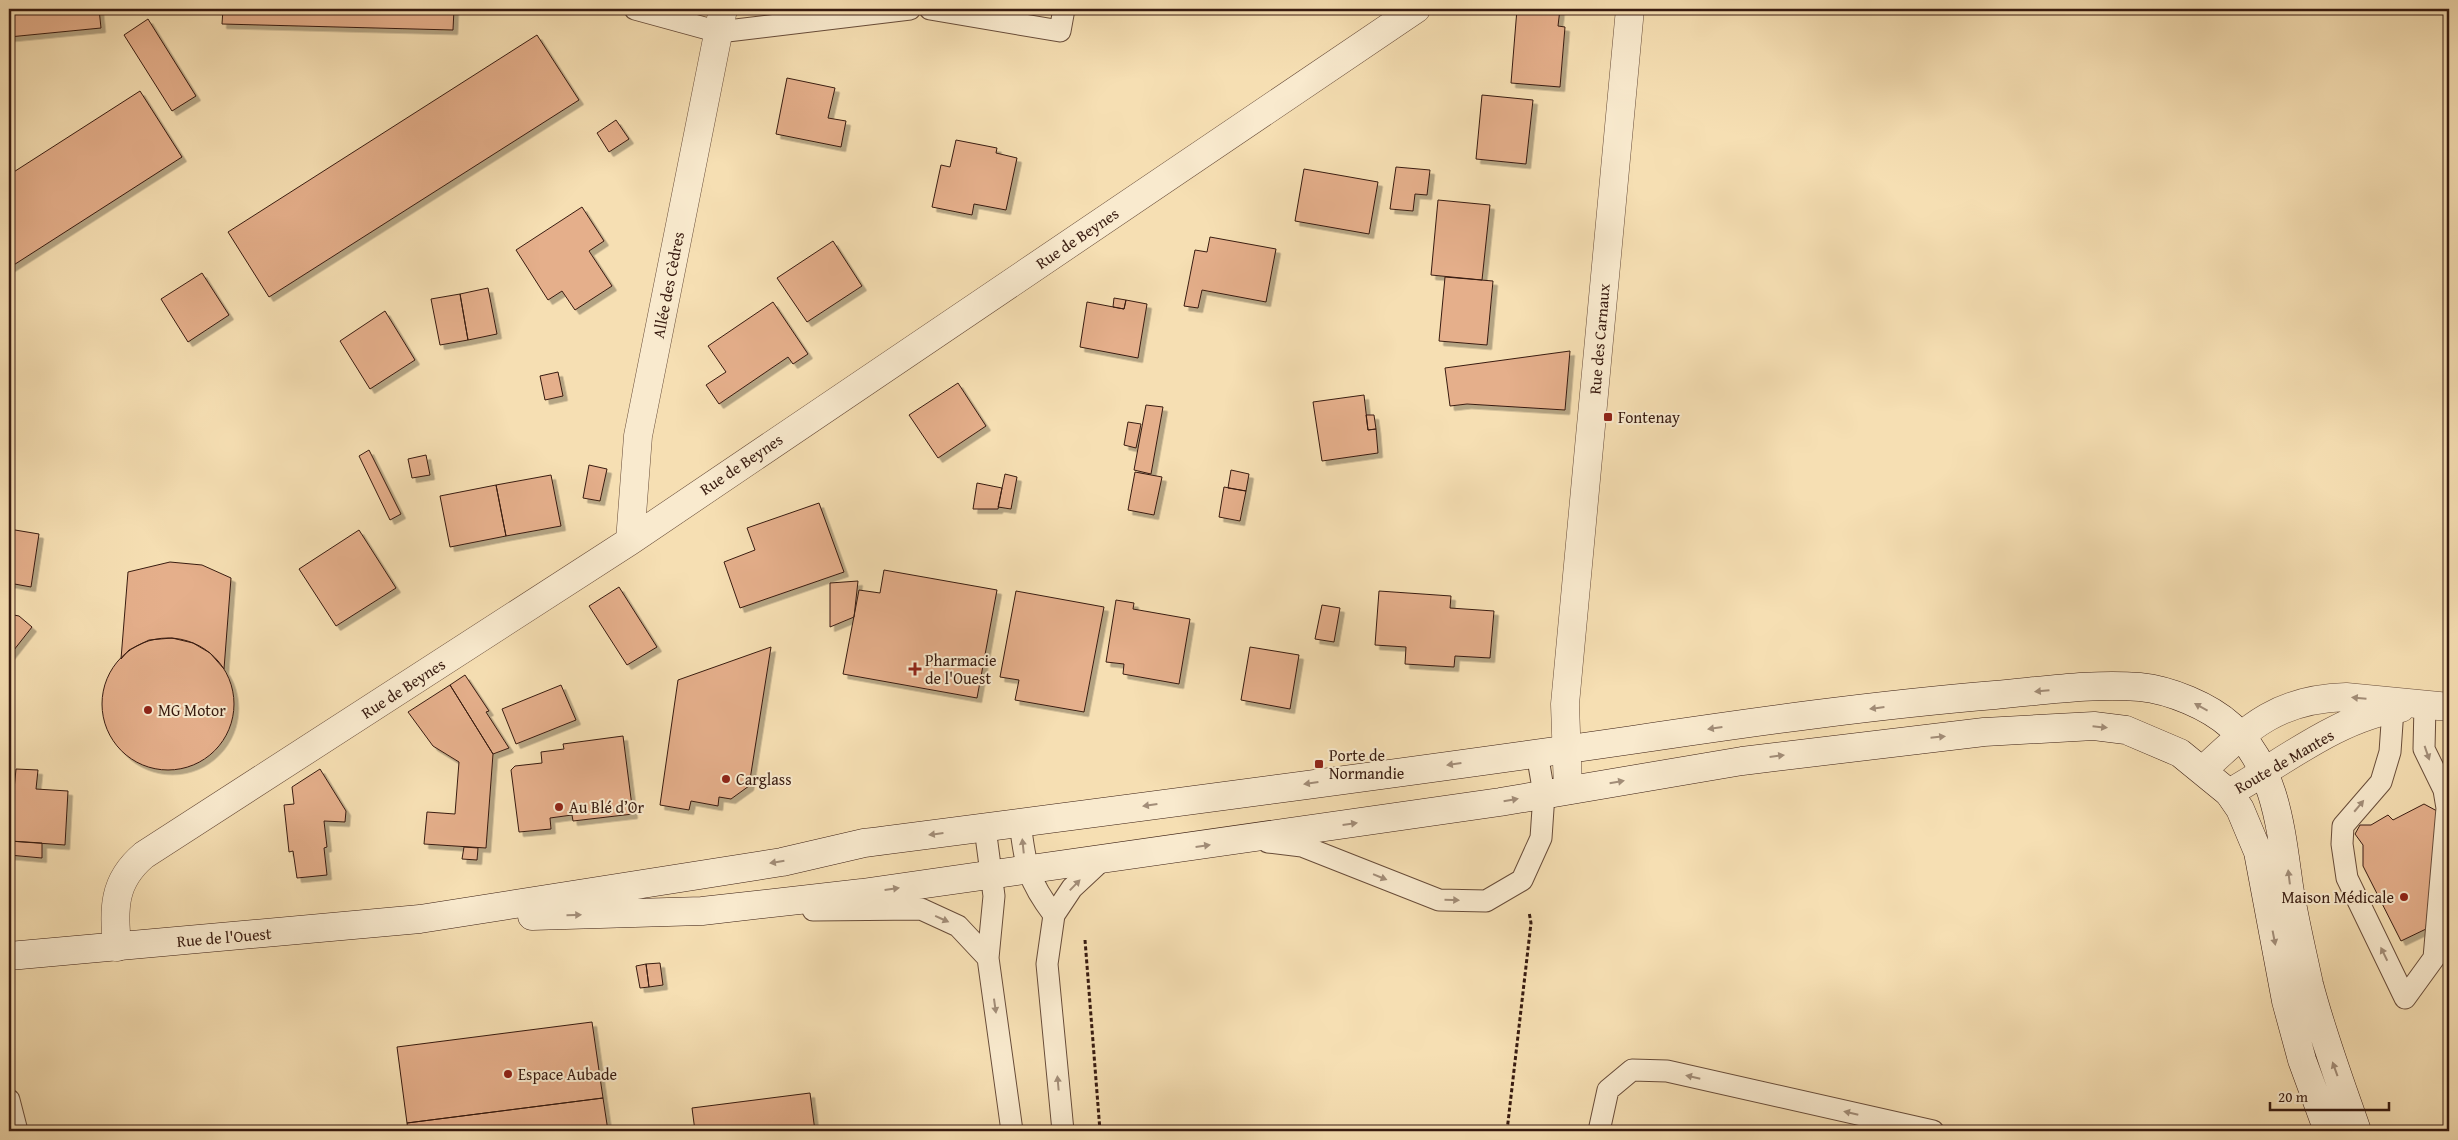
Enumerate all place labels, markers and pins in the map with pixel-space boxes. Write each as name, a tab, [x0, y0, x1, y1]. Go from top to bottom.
place label: Fontenay	[1618, 405, 1680, 429]
marker: Fontenay	[1602, 411, 1614, 423]
place label: Pharmacie de l'Ouest	[925, 648, 996, 690]
marker: Pharmacie de l'Ouest	[909, 663, 921, 675]
place label: MG Motor	[158, 698, 226, 722]
marker: MG Motor	[142, 704, 154, 716]
place label: Porte de Normandie	[1329, 743, 1404, 785]
marker: Porte de Normandie	[1313, 758, 1325, 770]
place label: Carglass	[736, 767, 792, 791]
marker: Carglass	[720, 773, 732, 785]
place label: Au Blé d’Or	[569, 795, 645, 819]
marker: Au Blé d’Or	[553, 801, 565, 813]
place label: Maison Médicale	[2281, 885, 2394, 909]
marker: Maison Médicale	[2398, 891, 2410, 903]
place label: Espace Aubade	[518, 1062, 617, 1086]
marker: Espace Aubade	[502, 1068, 514, 1080]

